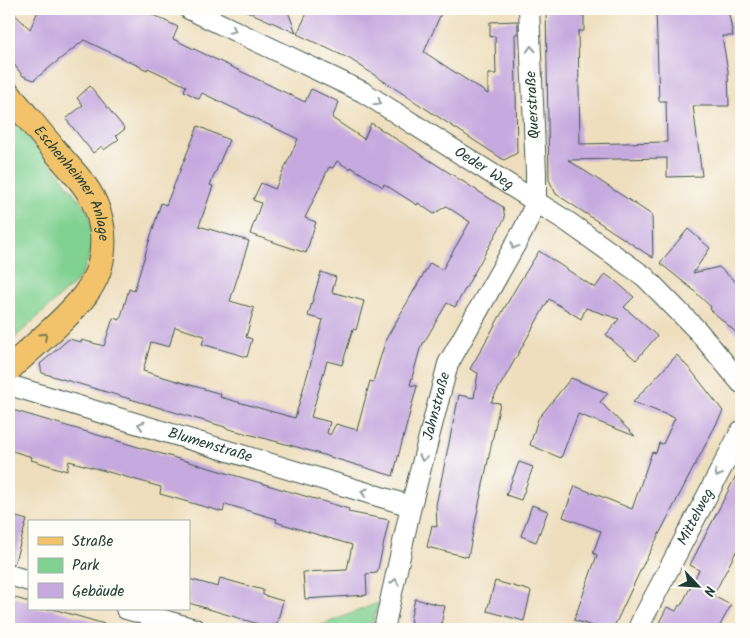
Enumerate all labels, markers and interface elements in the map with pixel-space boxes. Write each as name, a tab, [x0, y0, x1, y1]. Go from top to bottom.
one-way arrow	[228, 24, 237, 34]
one-way arrow	[525, 44, 536, 52]
street label: Querstraße	[519, 70, 547, 140]
one-way arrow	[373, 95, 382, 105]
street label: Eschenheimer Anlage	[27, 120, 115, 242]
street label: Oeder Weg	[449, 141, 519, 197]
one-way arrow	[510, 240, 520, 249]
one-way arrow	[39, 333, 48, 342]
street label: Jahnstraße	[417, 369, 457, 443]
one-way arrow	[138, 420, 146, 430]
street label: Blumenstraße	[165, 422, 255, 470]
one-way arrow	[418, 453, 429, 462]
one-way arrow	[714, 469, 724, 478]
street label: Mittelweg	[671, 484, 721, 550]
one-way arrow	[360, 487, 369, 497]
legend	[28, 520, 190, 610]
text: Straße	[72, 530, 114, 554]
text: Park	[72, 554, 100, 578]
north arrow	[672, 560, 722, 610]
one-way arrow	[389, 577, 399, 586]
text: Gebäude	[72, 580, 125, 604]
text: N	[697, 582, 721, 600]

